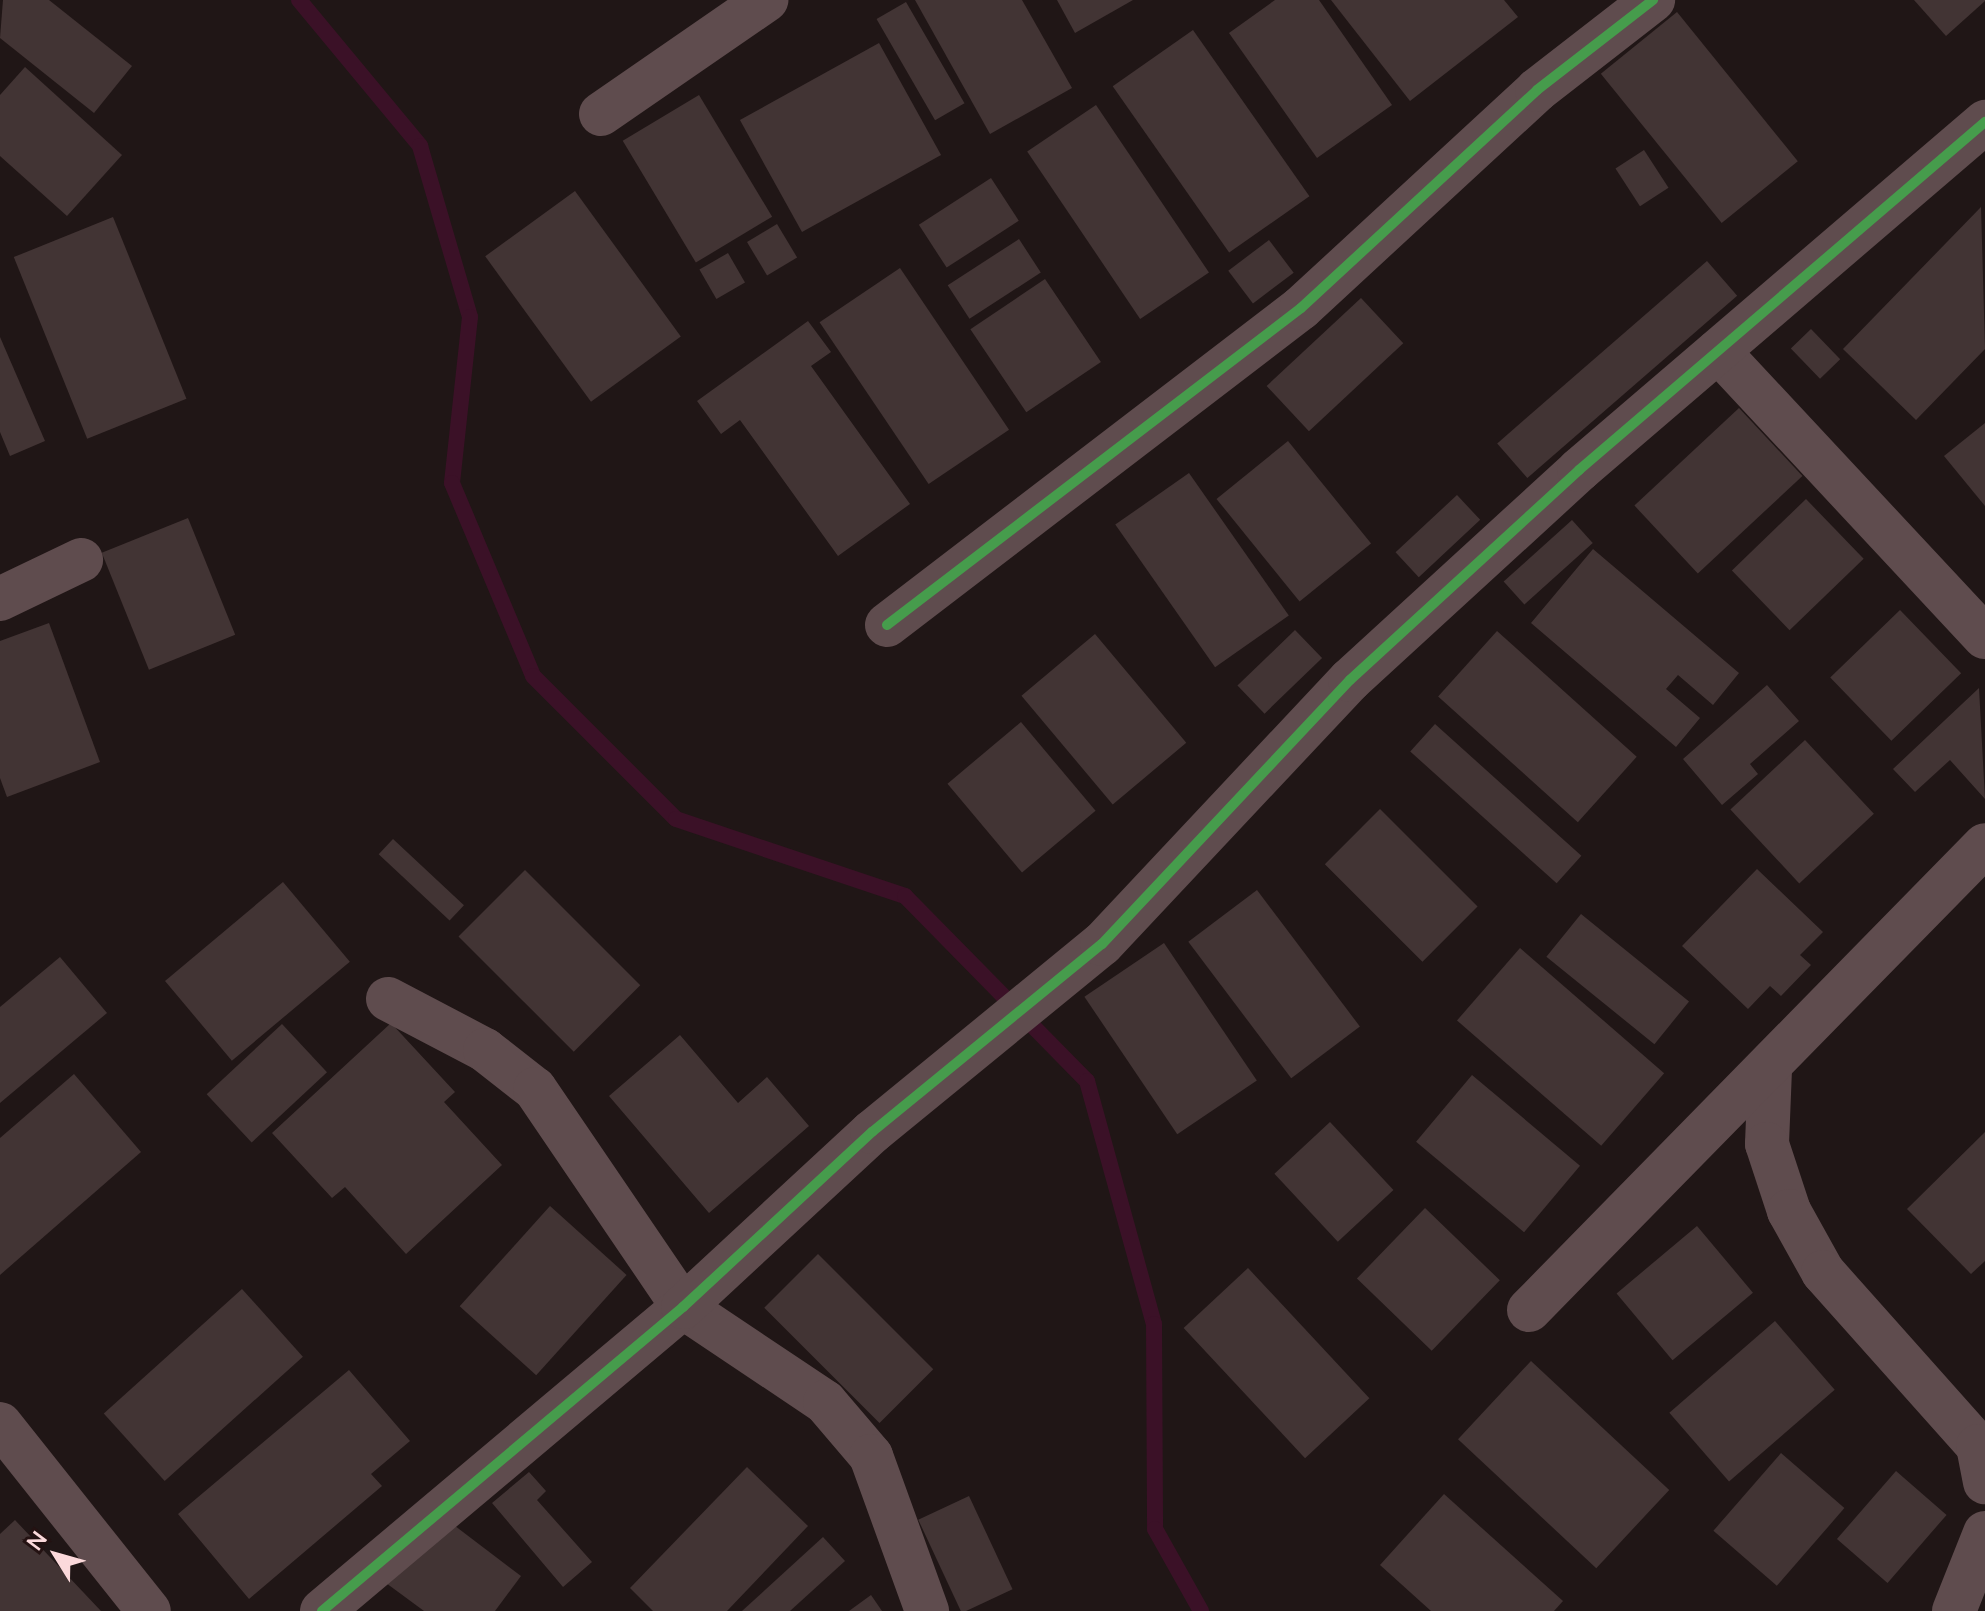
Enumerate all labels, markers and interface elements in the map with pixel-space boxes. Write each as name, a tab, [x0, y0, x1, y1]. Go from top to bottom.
north arrow	[16, 1515, 96, 1595]
text: N	[21, 1525, 52, 1555]

